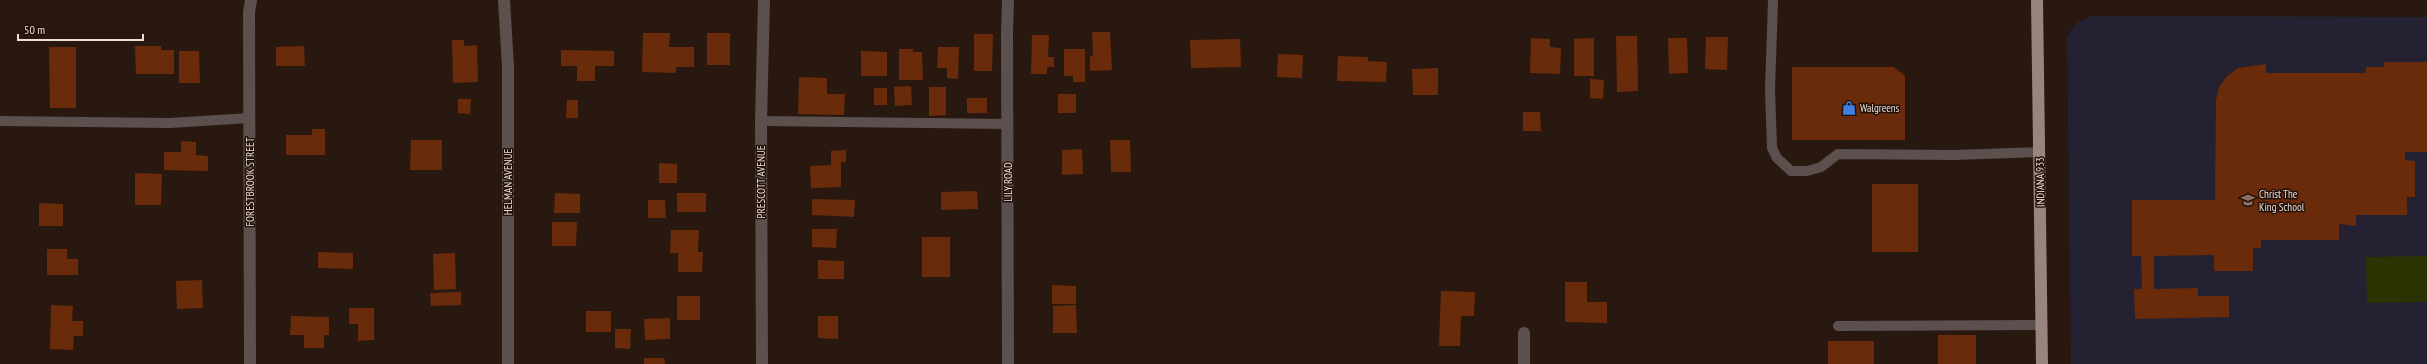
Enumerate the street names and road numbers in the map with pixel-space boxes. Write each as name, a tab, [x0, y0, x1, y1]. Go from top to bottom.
street label: FORESTBROOK STREET	[243, 137, 257, 227]
street label: PRESCOTT AVENUE	[754, 145, 768, 218]
street label: HELMAN AVENUE	[501, 149, 515, 215]
street label: INDIANA 933	[2033, 157, 2047, 207]
street label: LILY ROAD	[1001, 162, 1015, 202]

